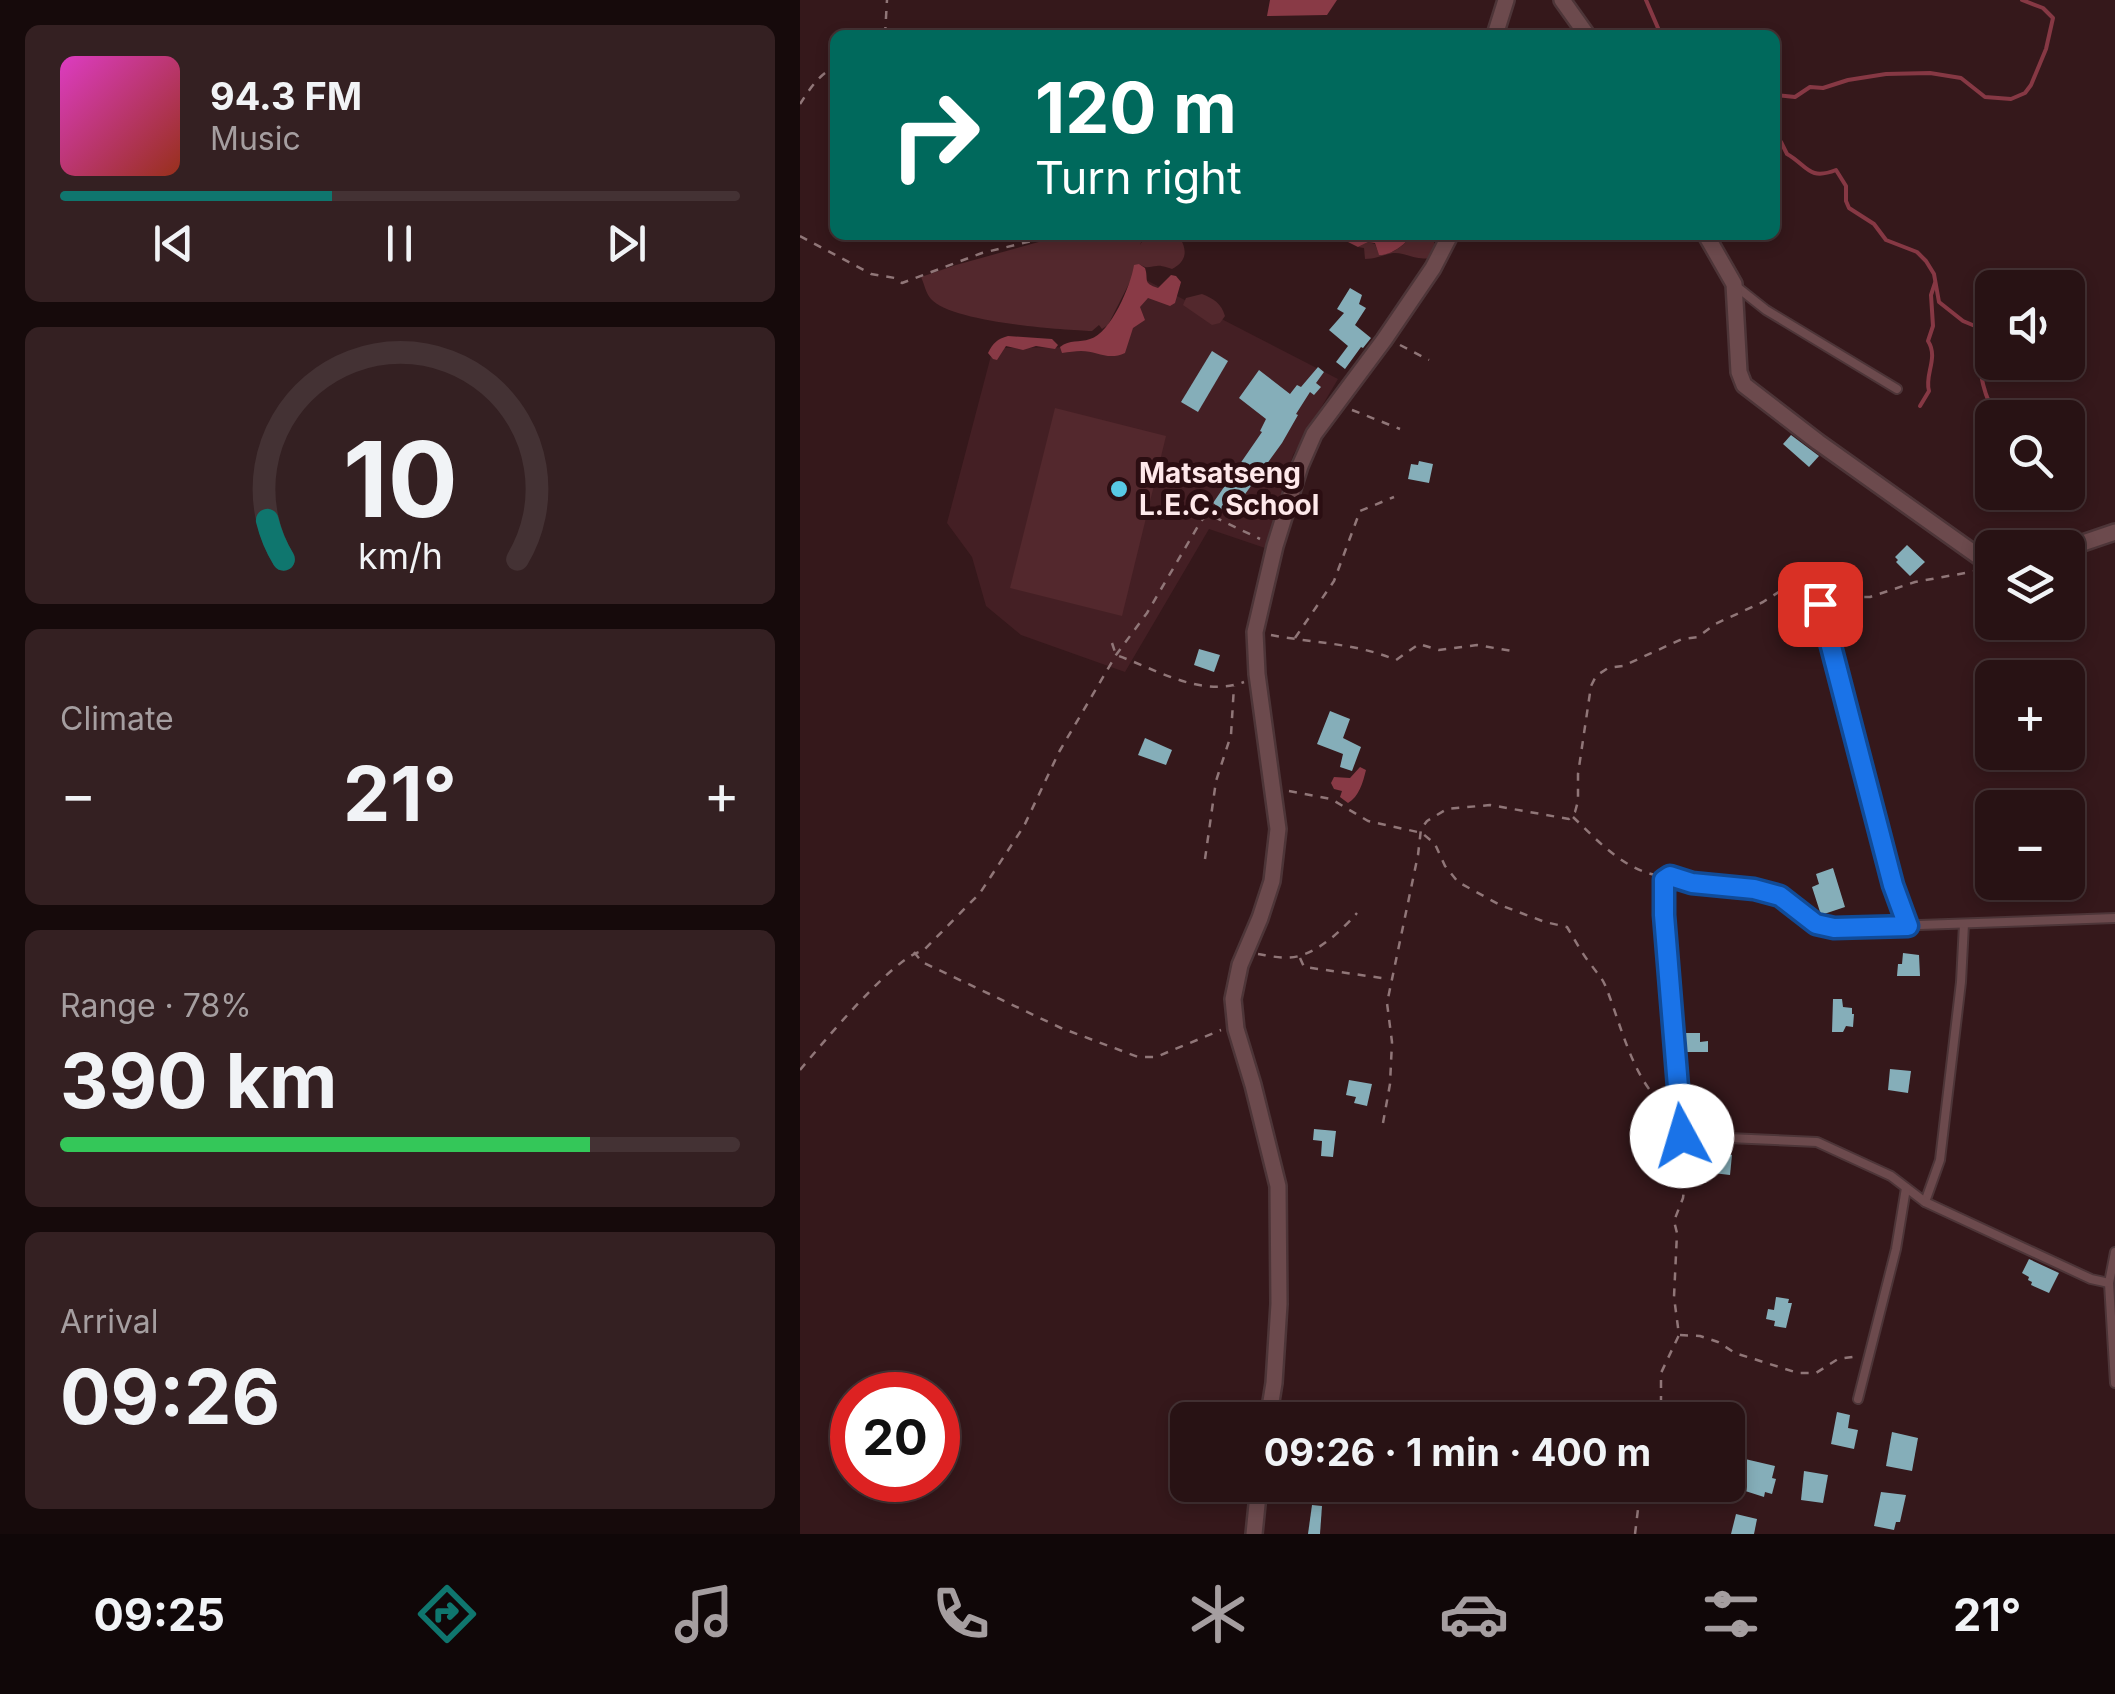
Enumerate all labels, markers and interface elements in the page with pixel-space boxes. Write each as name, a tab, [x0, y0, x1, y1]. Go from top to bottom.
text: 120 m	[1035, 65, 1237, 150]
icon: right	[870, 70, 1000, 200]
text: 94.3 FM	[210, 73, 362, 119]
text: Music	[210, 119, 301, 158]
text: Turn right	[1035, 150, 1242, 205]
icon: previous	[146, 216, 201, 271]
icon: pause	[372, 216, 427, 271]
icon: next	[599, 216, 654, 271]
map controls	[1975, 270, 2085, 900]
button: sound	[1975, 270, 2085, 380]
button: search	[1975, 400, 2085, 510]
text: 10	[343, 416, 457, 542]
place label: Matsatseng L.E.C. School	[1139, 456, 1319, 522]
marker: Matsatseng L.E.C. School	[1108, 478, 1130, 500]
button: layers	[1975, 530, 2085, 640]
text: km/h	[358, 534, 442, 578]
pin	[1778, 562, 1863, 647]
icon: arrive	[1793, 577, 1848, 632]
button: +	[1975, 660, 2085, 770]
text: Climate	[60, 699, 174, 738]
text: 21°	[343, 748, 457, 839]
text: −	[60, 761, 96, 827]
text: +	[704, 761, 740, 827]
button: −	[1975, 790, 2085, 900]
text: Range · 78%	[60, 986, 252, 1025]
text: 390 km	[60, 1035, 337, 1126]
position arrow	[1630, 1084, 1734, 1188]
text: Arrival	[60, 1302, 158, 1341]
text: 09:26	[60, 1351, 280, 1442]
speed limit sign: 20	[830, 1372, 960, 1502]
text: 09:26 · 1 min · 400 m	[1264, 1429, 1651, 1475]
icon: directions	[412, 1579, 482, 1649]
icon: music	[669, 1579, 739, 1649]
icon: phone	[926, 1579, 996, 1649]
icon: climate	[1183, 1579, 1253, 1649]
icon: car	[1439, 1579, 1509, 1649]
icon: filters	[1696, 1579, 1766, 1649]
text: 09:25	[93, 1587, 225, 1642]
text: 21°	[1953, 1587, 2021, 1642]

